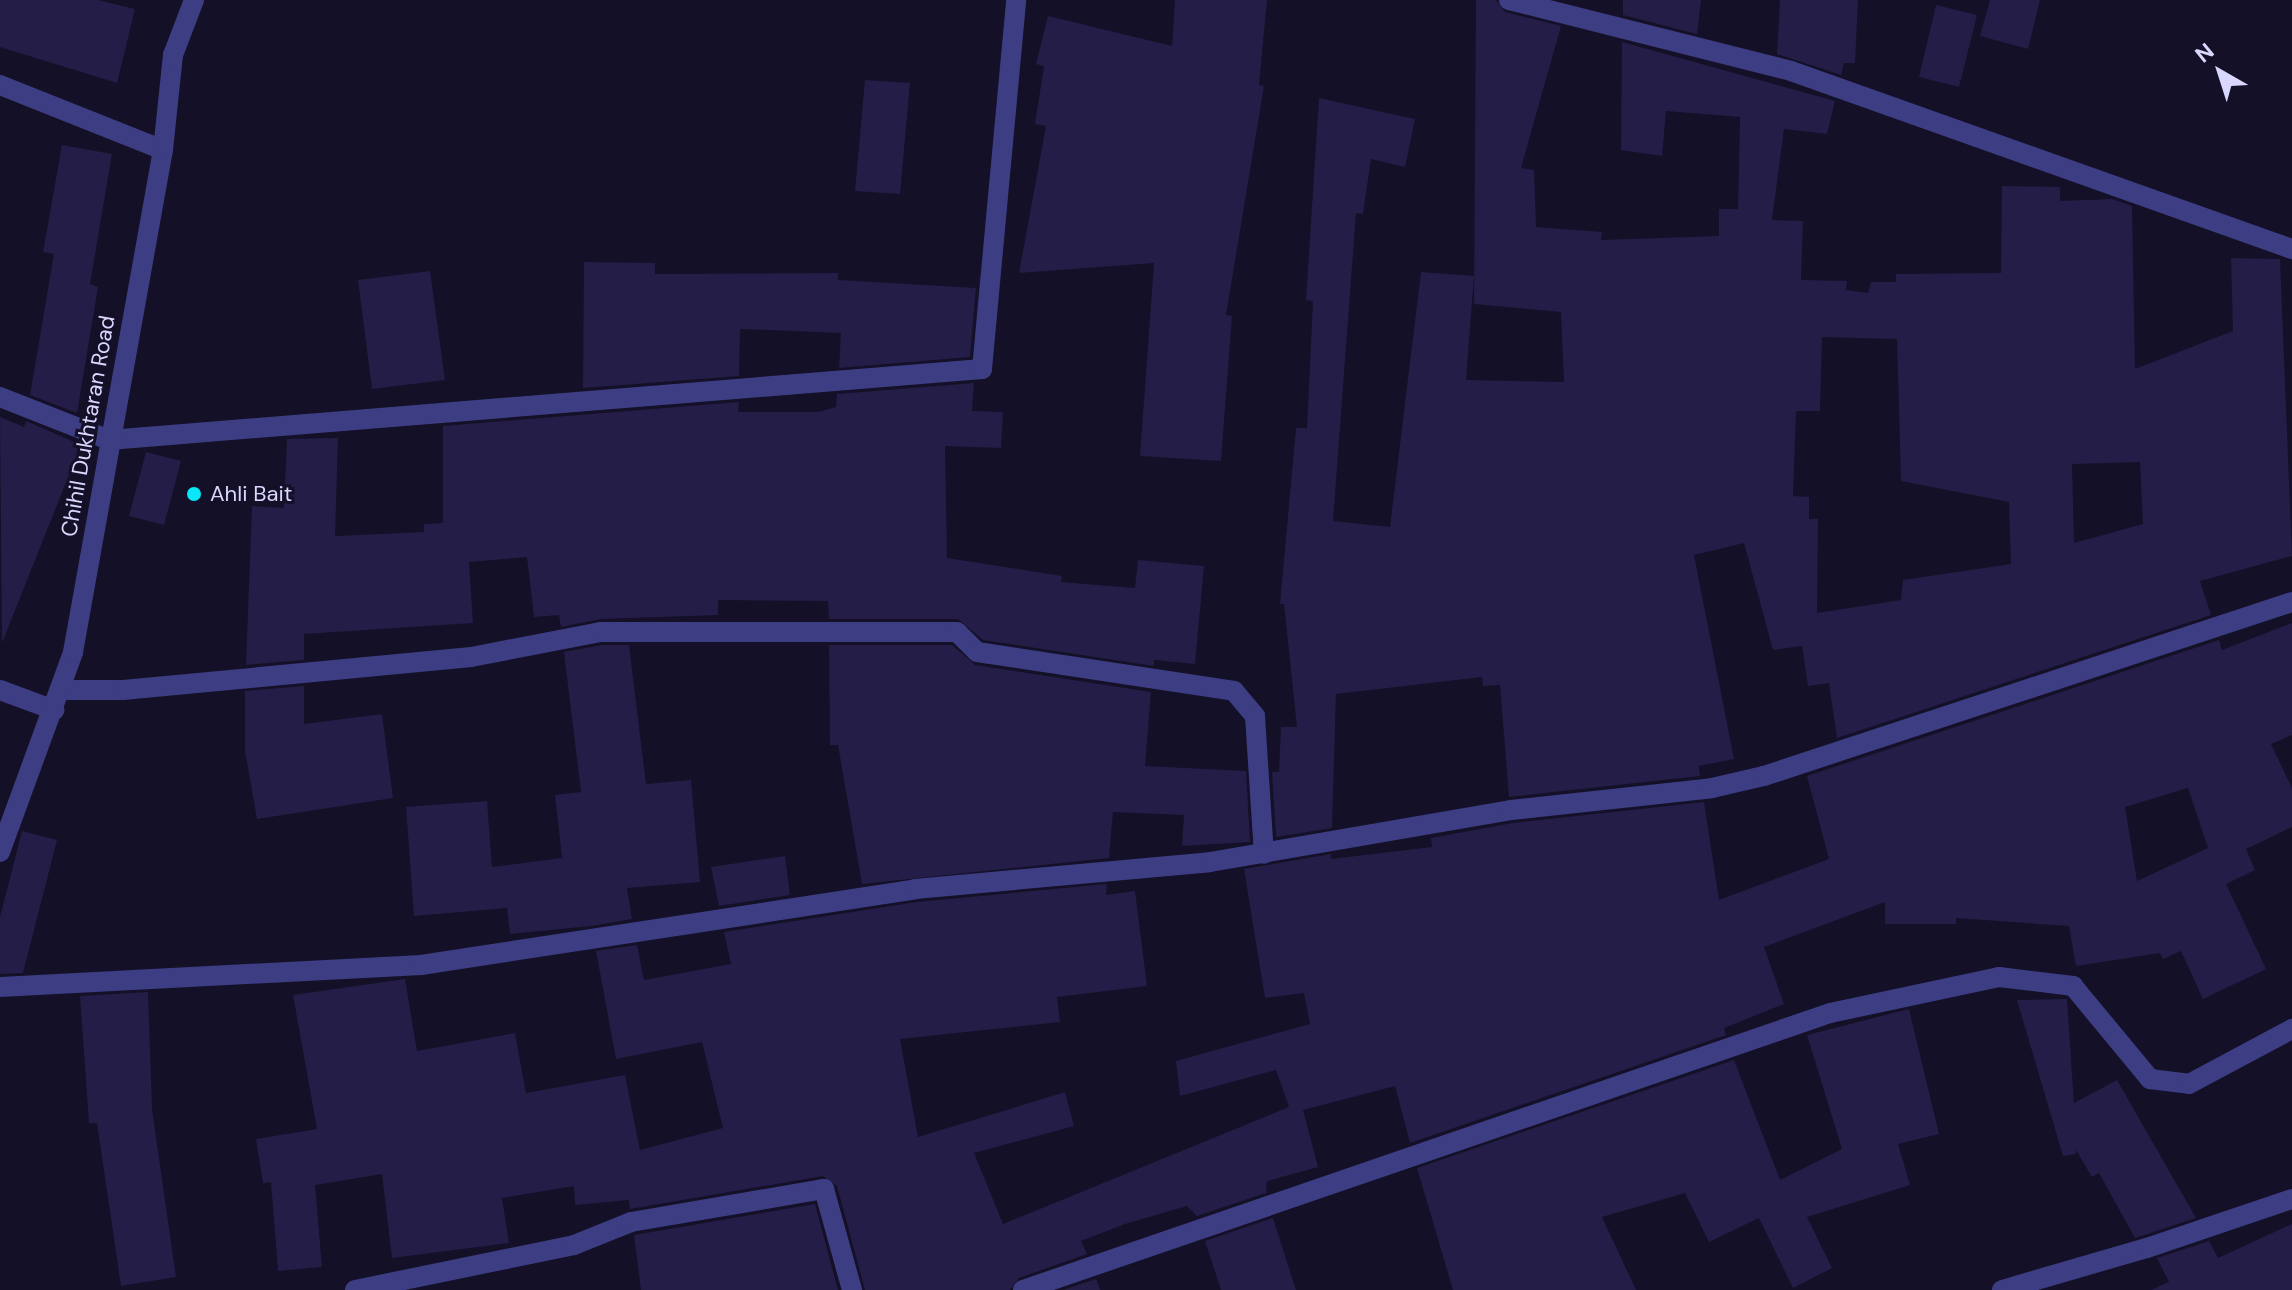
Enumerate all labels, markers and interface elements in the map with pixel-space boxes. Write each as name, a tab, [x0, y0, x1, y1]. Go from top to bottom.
north arrow	[2180, 32, 2260, 112]
text: N	[2189, 37, 2220, 69]
street label: Chihil Dukhtaran Road	[56, 313, 120, 539]
place label: Ahli Bait	[210, 481, 292, 507]
marker: Ahli Bait	[185, 485, 203, 503]

